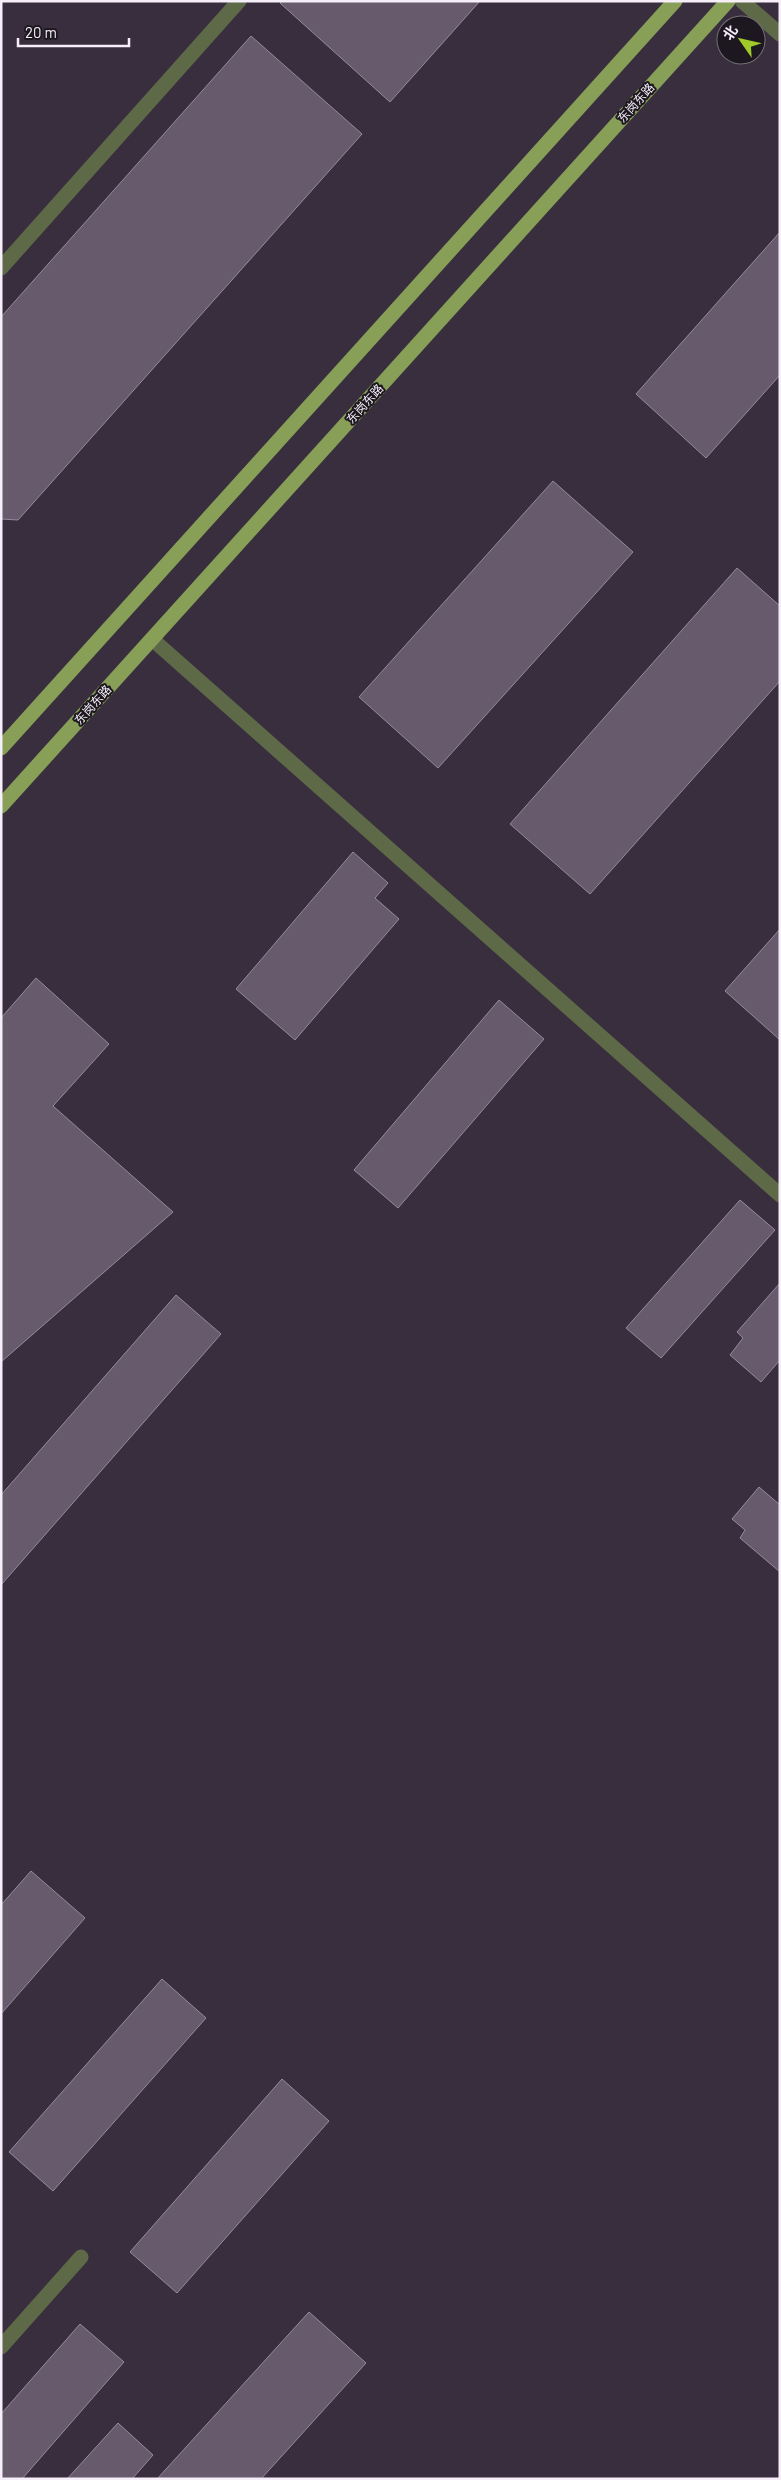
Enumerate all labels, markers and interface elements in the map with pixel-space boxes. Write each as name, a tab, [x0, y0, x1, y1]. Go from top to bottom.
scale bar	[18, 15, 129, 47]
north arrow	[716, 15, 766, 65]
text: 北	[719, 22, 741, 43]
text: 20 m	[25, 23, 57, 41]
street label: 东岗东路	[614, 80, 657, 125]
street label: 东岗东路	[343, 381, 386, 426]
street label: 东岗东路	[71, 682, 114, 727]

